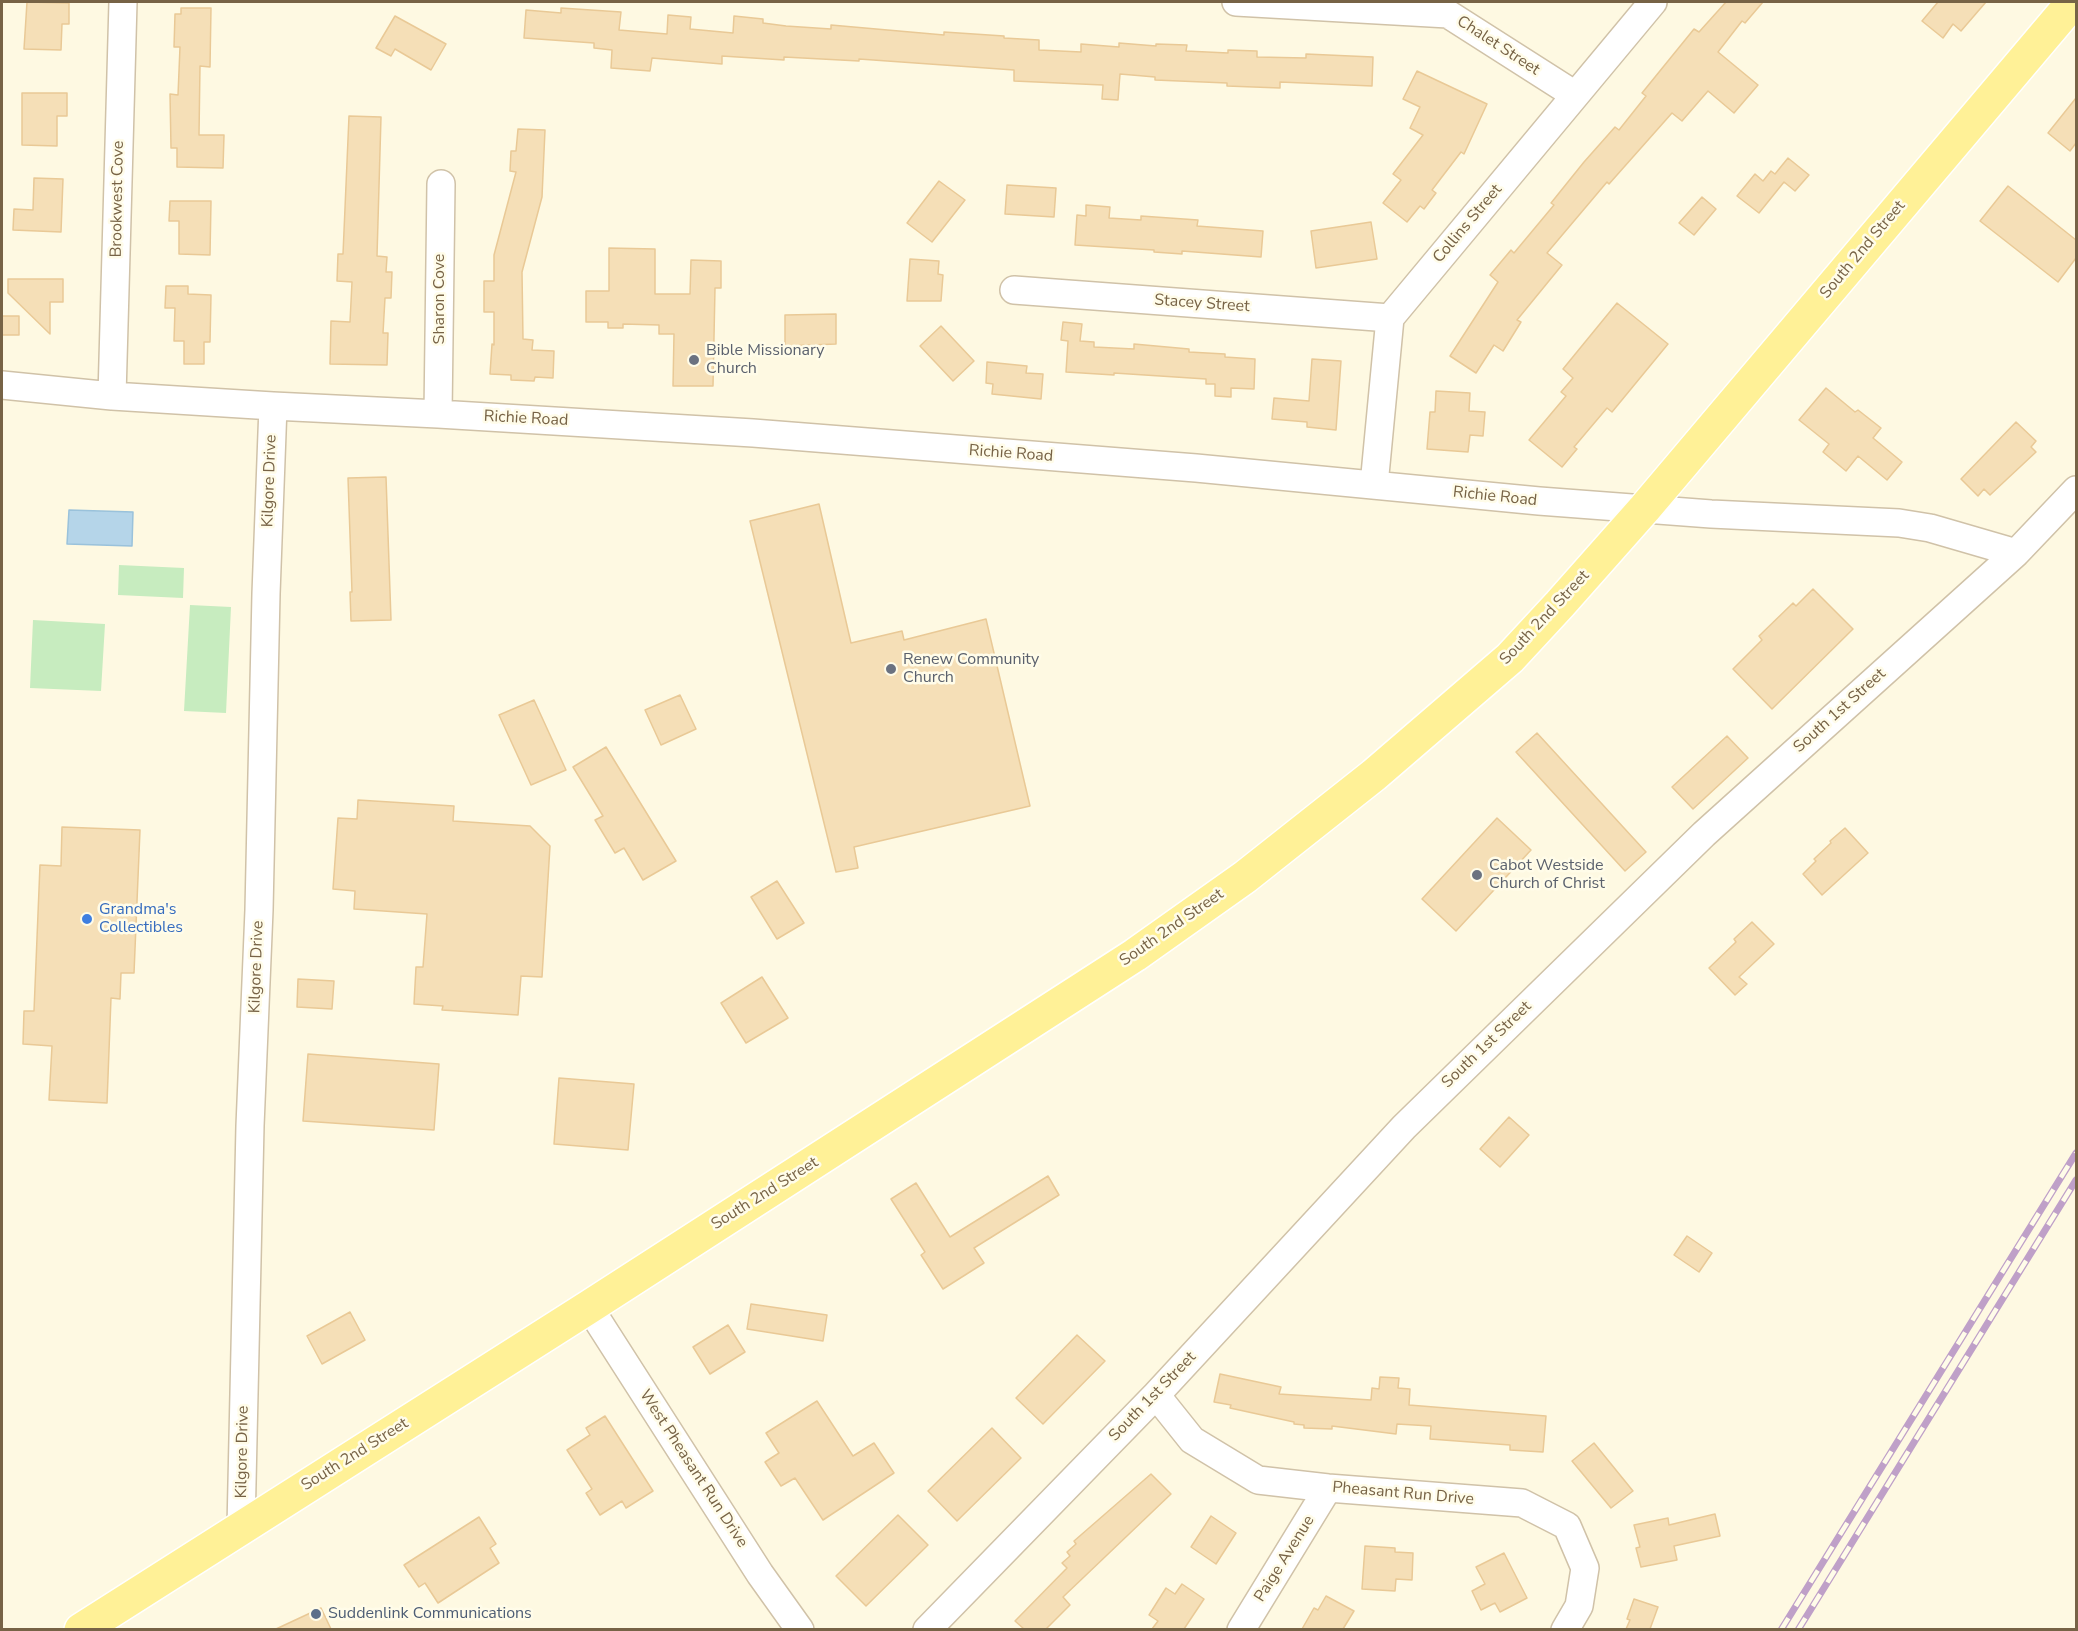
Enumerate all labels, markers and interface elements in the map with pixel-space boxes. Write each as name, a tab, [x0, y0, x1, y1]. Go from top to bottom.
street label: Chalet Street	[1453, 12, 1543, 80]
street label: Brookwest Cove	[107, 140, 129, 258]
street label: Collins Street	[1430, 181, 1506, 267]
street label: South 2nd Street	[1816, 197, 1910, 303]
street label: Sharon Cove	[430, 254, 450, 344]
street label: Stacey Street	[1154, 291, 1250, 317]
place label: Bible Missionary Church	[706, 341, 825, 379]
marker: Bible Missionary Church	[687, 353, 701, 367]
street label: Richie Road	[483, 407, 569, 431]
street label: Kilgore Drive	[259, 434, 281, 528]
street label: Richie Road	[968, 441, 1054, 467]
street label: Richie Road	[1452, 483, 1538, 511]
street label: South 2nd Street	[1496, 567, 1594, 669]
place label: Renew Community Church	[903, 650, 1039, 688]
marker: Renew Community Church	[884, 662, 898, 676]
street label: South 1st Street	[1790, 665, 1890, 757]
place label: Cabot Westside Church of Christ	[1489, 856, 1605, 894]
marker: Cabot Westside Church of Christ	[1470, 868, 1484, 882]
street label: South 2nd Street	[1116, 885, 1228, 971]
place label: Grandma's Collectibles	[99, 900, 183, 938]
marker: Grandma's Collectibles	[80, 912, 94, 926]
street label: Kilgore Drive	[246, 920, 268, 1014]
street label: South 1st Street	[1438, 997, 1536, 1093]
street label: South 2nd Street	[708, 1153, 822, 1235]
street label: South 1st Street	[1105, 1348, 1201, 1446]
street label: West Pheasant Run Drive	[635, 1386, 751, 1552]
street label: Kilgore Drive	[233, 1405, 253, 1499]
street label: South 2nd Street	[298, 1414, 412, 1496]
street label: Pheasant Run Drive	[1331, 1478, 1475, 1510]
street label: Paige Avenue	[1251, 1512, 1319, 1606]
place label: Suddenlink Communications	[328, 1604, 532, 1624]
marker: Suddenlink Communications	[309, 1607, 323, 1621]

